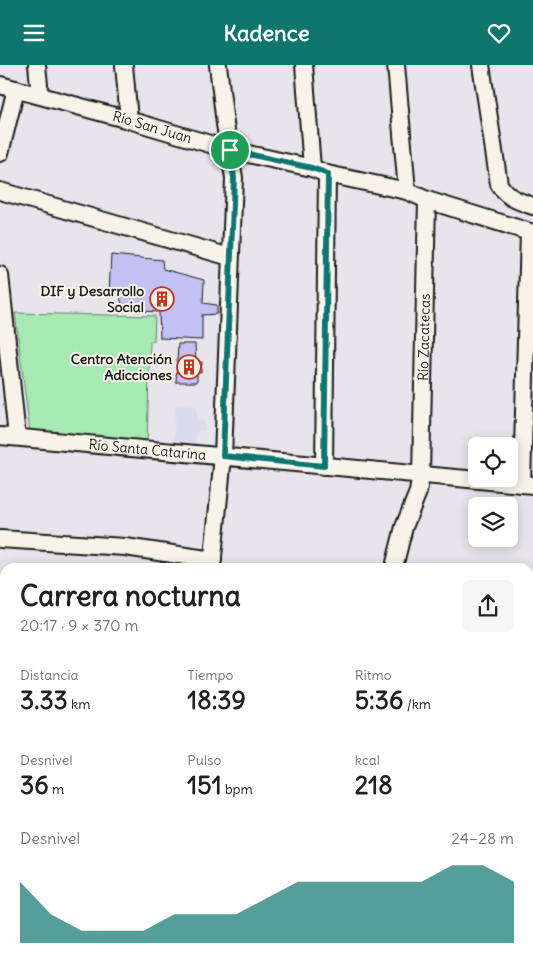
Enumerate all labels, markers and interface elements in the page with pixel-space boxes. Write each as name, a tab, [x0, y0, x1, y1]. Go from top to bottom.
icon: menu	[20, 19, 48, 47]
text: Kadence	[224, 19, 310, 47]
icon: heart	[485, 19, 513, 47]
street label: Río San Juan	[111, 107, 194, 147]
pin	[209, 129, 251, 171]
icon: arrive	[216, 136, 244, 164]
place label: DIF y Desarrollo Social	[41, 282, 144, 316]
building icon: DIF y Desarrollo Social	[149, 286, 175, 312]
street label: Río Zacatecas	[414, 293, 434, 381]
place label: Centro Atención Adicciones	[71, 350, 173, 384]
building icon: Centro Atención Adicciones	[176, 354, 202, 380]
street label: Río Santa Catarina	[88, 435, 207, 464]
map controls	[468, 437, 518, 547]
button: locate	[468, 437, 518, 487]
button: layers	[468, 497, 518, 547]
text: Carrera nocturna	[20, 578, 241, 614]
button: share	[462, 580, 514, 632]
text: 20:17 · 9 × 370 m	[20, 615, 138, 635]
text: Distancia	[20, 666, 79, 684]
text: Tiempo	[187, 666, 233, 684]
text: Ritmo	[355, 666, 392, 684]
text: 3.33	[20, 684, 68, 716]
text: 18:39	[187, 684, 246, 716]
text: 5:36	[355, 684, 403, 716]
text: km	[68, 695, 91, 713]
text: /km	[403, 695, 431, 713]
text: Desnivel	[20, 751, 73, 769]
text: Pulso	[187, 751, 221, 769]
text: kcal	[355, 751, 380, 769]
text: 36	[20, 769, 49, 801]
text: 151	[187, 769, 222, 801]
text: 218	[355, 769, 393, 801]
text: m	[49, 780, 64, 798]
text: bpm	[222, 780, 253, 798]
text: Desnivel	[20, 828, 80, 848]
text: 24–28 m	[451, 828, 514, 848]

